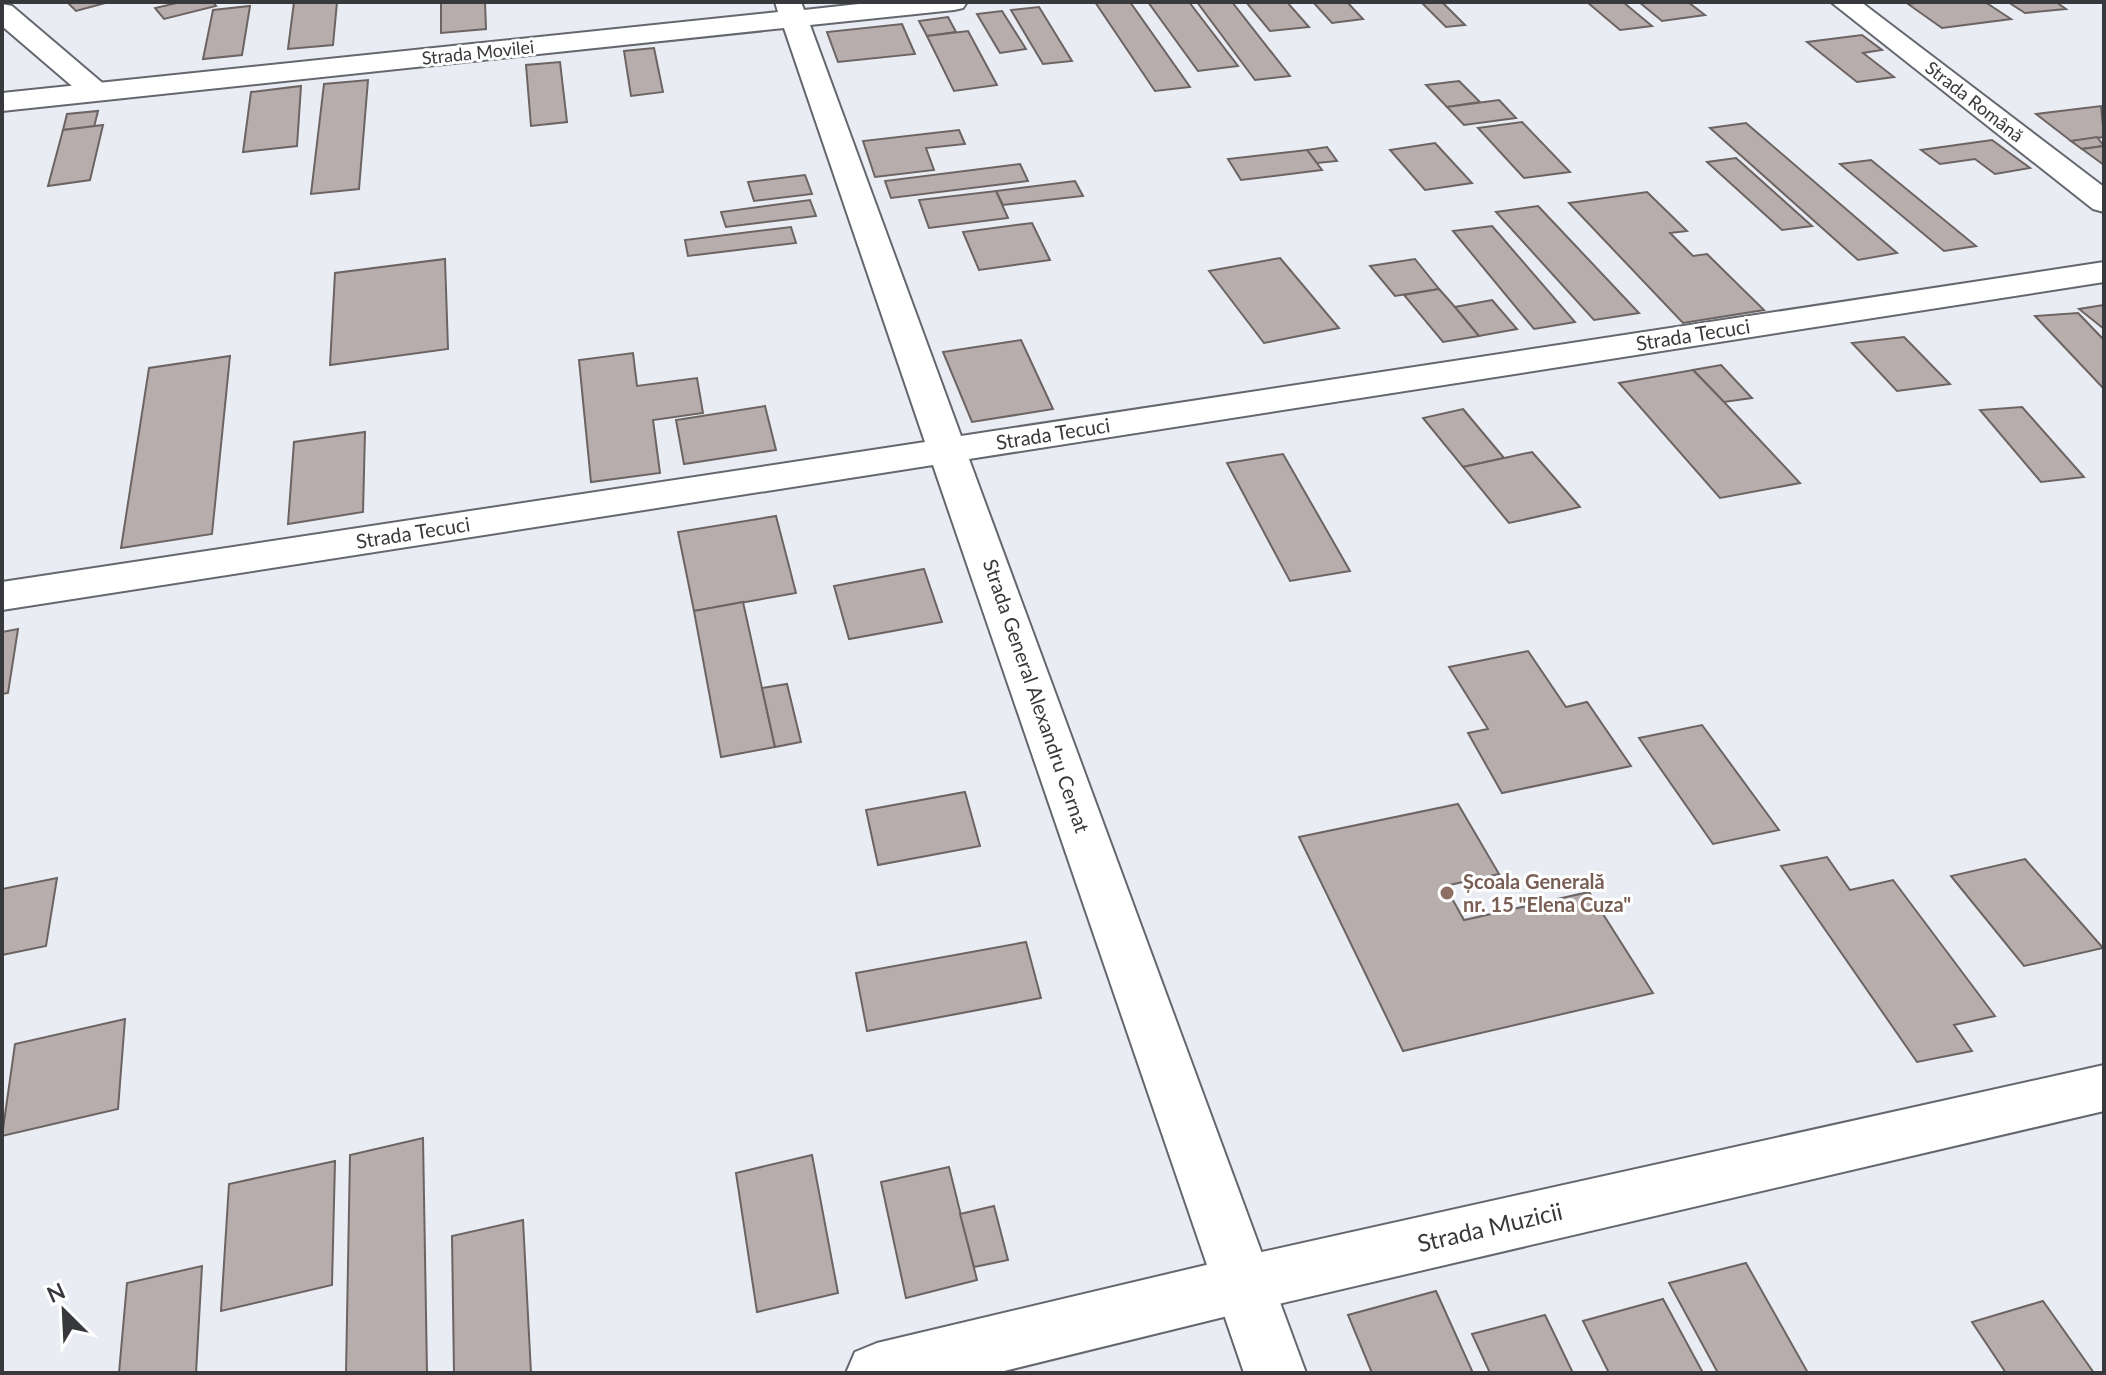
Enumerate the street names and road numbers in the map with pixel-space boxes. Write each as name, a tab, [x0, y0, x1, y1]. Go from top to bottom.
street label: Strada Movilei	[421, 35, 535, 69]
street label: Strada Română	[1921, 56, 2028, 146]
street label: Strada Tecuci	[1634, 313, 1752, 355]
street label: Strada Tecuci	[994, 412, 1112, 454]
street label: Strada Tecuci	[354, 511, 472, 553]
street label: Strada General Alexandru Cernat	[979, 556, 1095, 835]
street label: Strada Muzicii	[1414, 1196, 1565, 1257]

